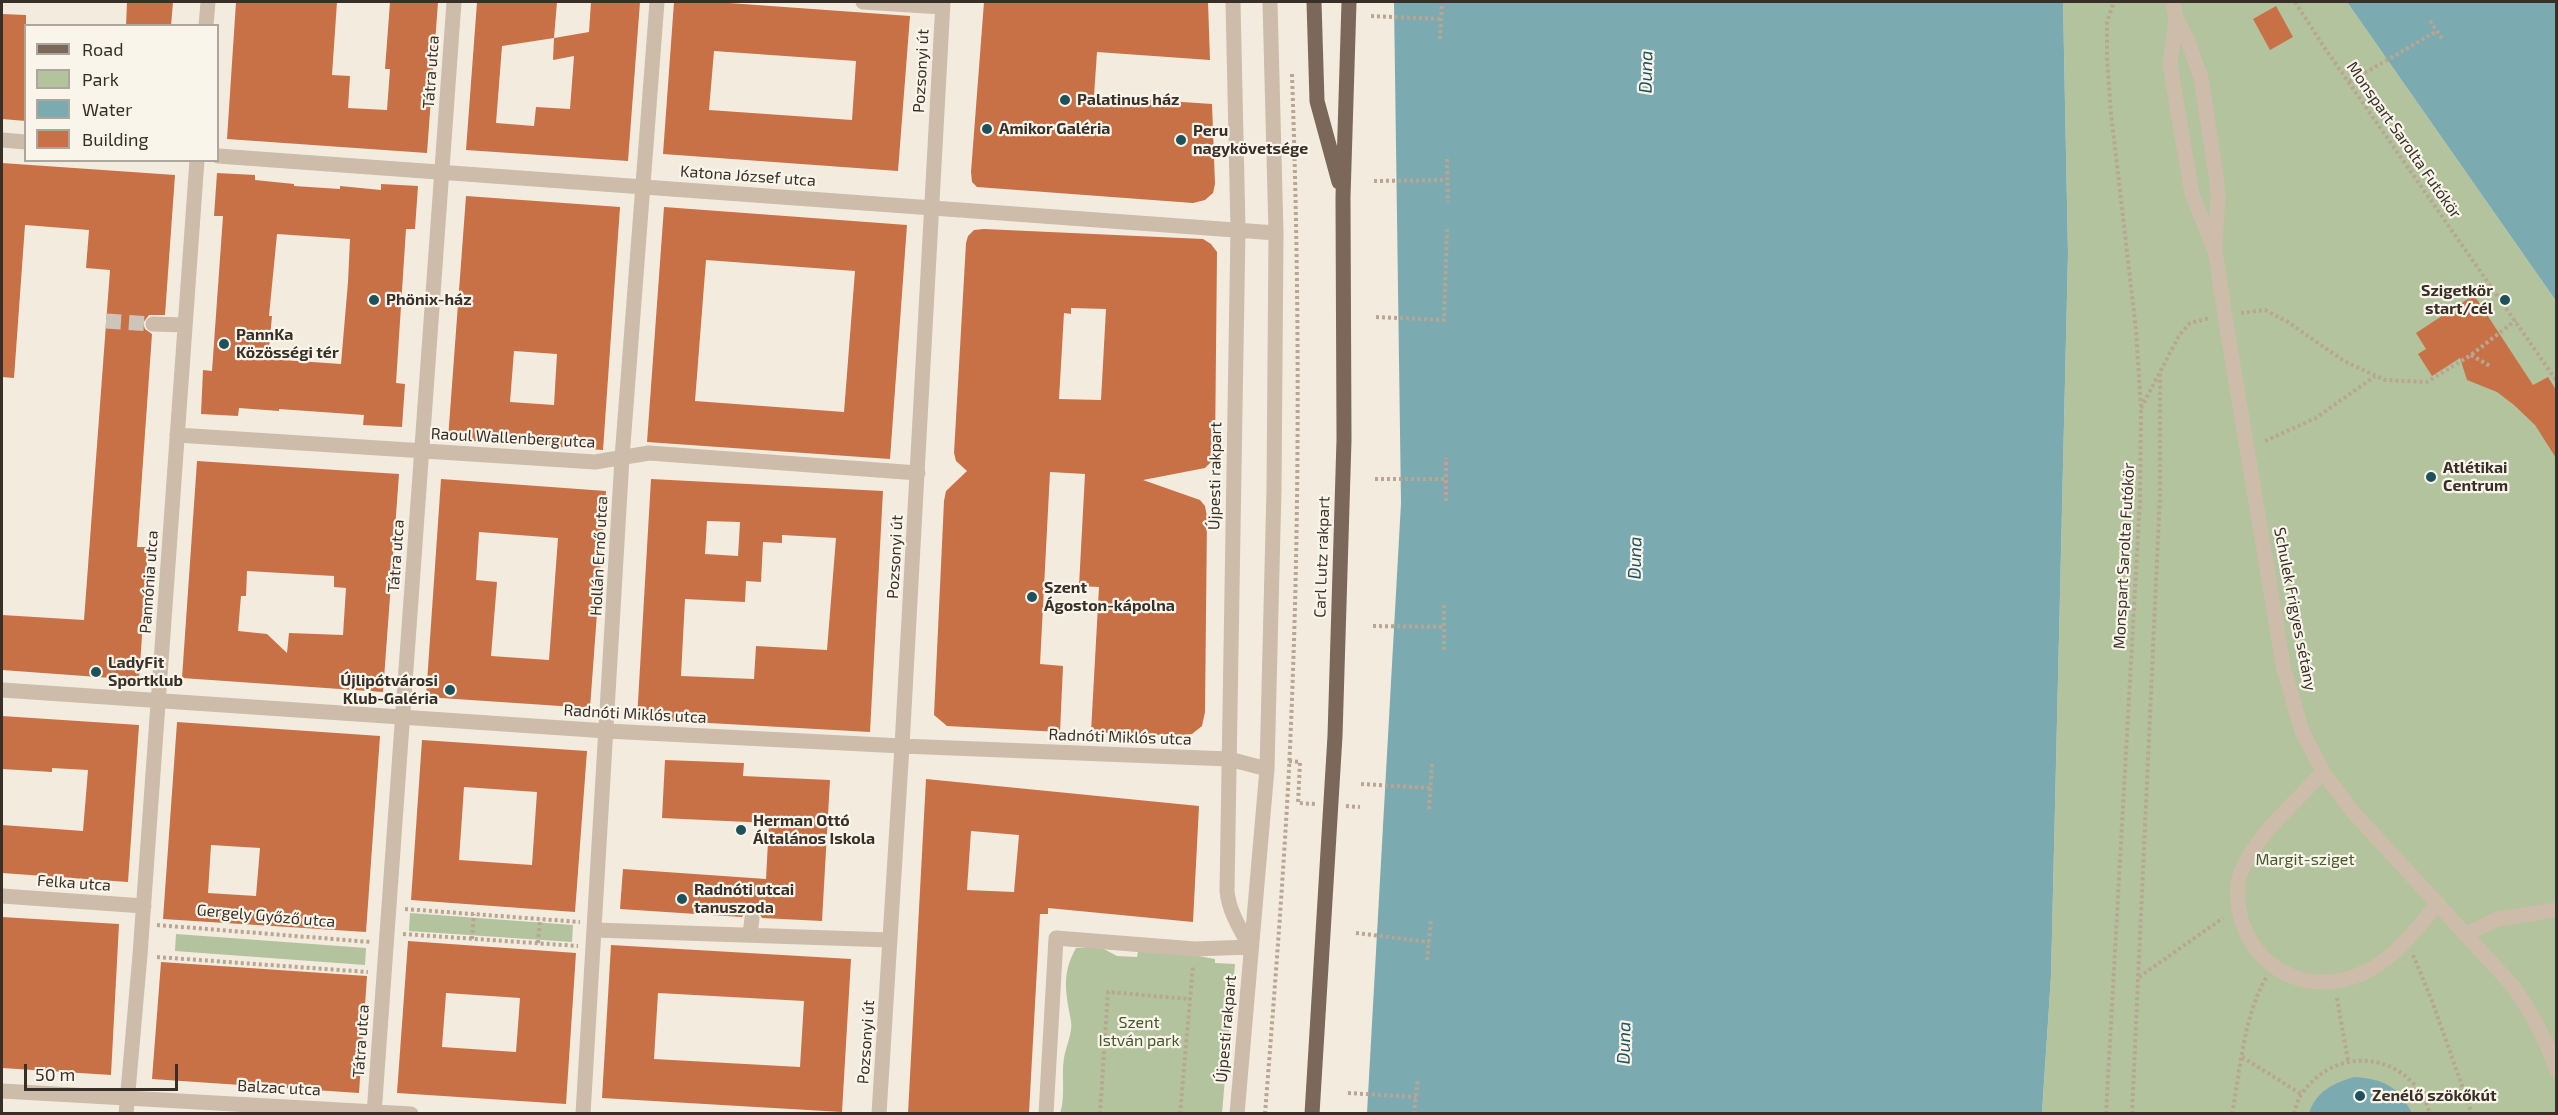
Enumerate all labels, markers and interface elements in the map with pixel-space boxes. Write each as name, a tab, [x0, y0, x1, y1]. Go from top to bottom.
legend	[24, 24, 219, 162]
street label: Pozsonyi út	[909, 28, 933, 114]
street label: Tátra utca	[419, 35, 443, 109]
text: Road	[82, 38, 123, 60]
water label: Duna	[1635, 50, 1657, 94]
street label: Monspart Sarolta Futókör	[2343, 58, 2465, 222]
text: Park	[82, 68, 119, 90]
place label: Palatinus ház	[1077, 90, 1179, 110]
marker: Palatinus ház	[1058, 93, 1072, 107]
text: Water	[82, 98, 132, 120]
place label: Amikor Galéria	[999, 119, 1110, 139]
place label: Peru nagykövetsége	[1193, 121, 1308, 159]
marker: Amikor Galéria	[980, 122, 994, 136]
text: Building	[82, 128, 149, 150]
marker: Peru nagykövetsége	[1174, 133, 1188, 147]
street label: Katona József utca	[680, 162, 816, 190]
place label: Szigetkör start/cél	[2421, 281, 2493, 319]
place label: Phönix-ház	[386, 290, 472, 310]
marker: Phönix-ház	[367, 293, 381, 307]
marker: Szigetkör start/cél	[2498, 293, 2512, 307]
place label: PannKa Közösségi tér	[236, 325, 339, 363]
marker: PannKa Közösségi tér	[217, 337, 231, 351]
street label: Újpesti rakpart	[1204, 422, 1226, 530]
street label: Raoul Wallenberg utca	[430, 424, 596, 452]
place label: Atlétikai Centrum	[2443, 458, 2508, 496]
street label: Monspart Sarolta Futókör	[2110, 462, 2138, 650]
marker: Atlétikai Centrum	[2424, 470, 2438, 484]
street label: Hollán Ernő utca	[586, 496, 612, 616]
street label: Carl Lutz rakpart	[1310, 496, 1334, 618]
street label: Pozsonyi út	[883, 514, 907, 600]
street label: Tátra utca	[384, 519, 408, 593]
street label: Schulek Frigyes sétány	[2270, 526, 2320, 692]
street label: Pannónia utca	[136, 530, 162, 634]
water label: Duna	[1624, 536, 1646, 580]
place label: Szent Ágoston-kápolna	[1044, 578, 1175, 616]
marker: Szent Ágoston-kápolna	[1025, 590, 1039, 604]
place label: LadyFit Sportklub	[108, 653, 183, 691]
marker: LadyFit Sportklub	[89, 665, 103, 679]
place label: Újlipótvárosi Klub-Galéria	[340, 671, 438, 709]
marker: Újlipótvárosi Klub-Galéria	[443, 683, 457, 697]
street label: Radnóti Miklós utca	[563, 701, 707, 727]
street label: Radnóti Miklós utca	[1048, 725, 1192, 749]
place label: Herman Ottó Általános Iskola	[753, 811, 875, 849]
marker: Herman Ottó Általános Iskola	[734, 823, 748, 837]
park label: Margit-sziget	[2255, 850, 2355, 870]
street label: Felka utca	[36, 871, 112, 895]
place label: Radnóti utcai tanuszoda	[694, 880, 794, 918]
marker: Radnóti utcai tanuszoda	[675, 892, 689, 906]
street label: Gergely Győző utca	[196, 900, 336, 932]
street label: Újpesti rakpart	[1212, 974, 1240, 1084]
street label: Pozsonyi út	[853, 999, 879, 1085]
street label: Tátra utca	[349, 1004, 373, 1078]
park label: Szent István park	[1098, 1013, 1180, 1051]
water label: Duna	[1613, 1021, 1635, 1065]
scale bar	[27, 1052, 182, 1090]
text: 50 m	[35, 1063, 75, 1085]
street label: Balzac utca	[237, 1076, 321, 1100]
place label: Zenélő szökőkút	[2372, 1086, 2497, 1106]
marker: Zenélő szökőkút	[2353, 1089, 2367, 1103]

